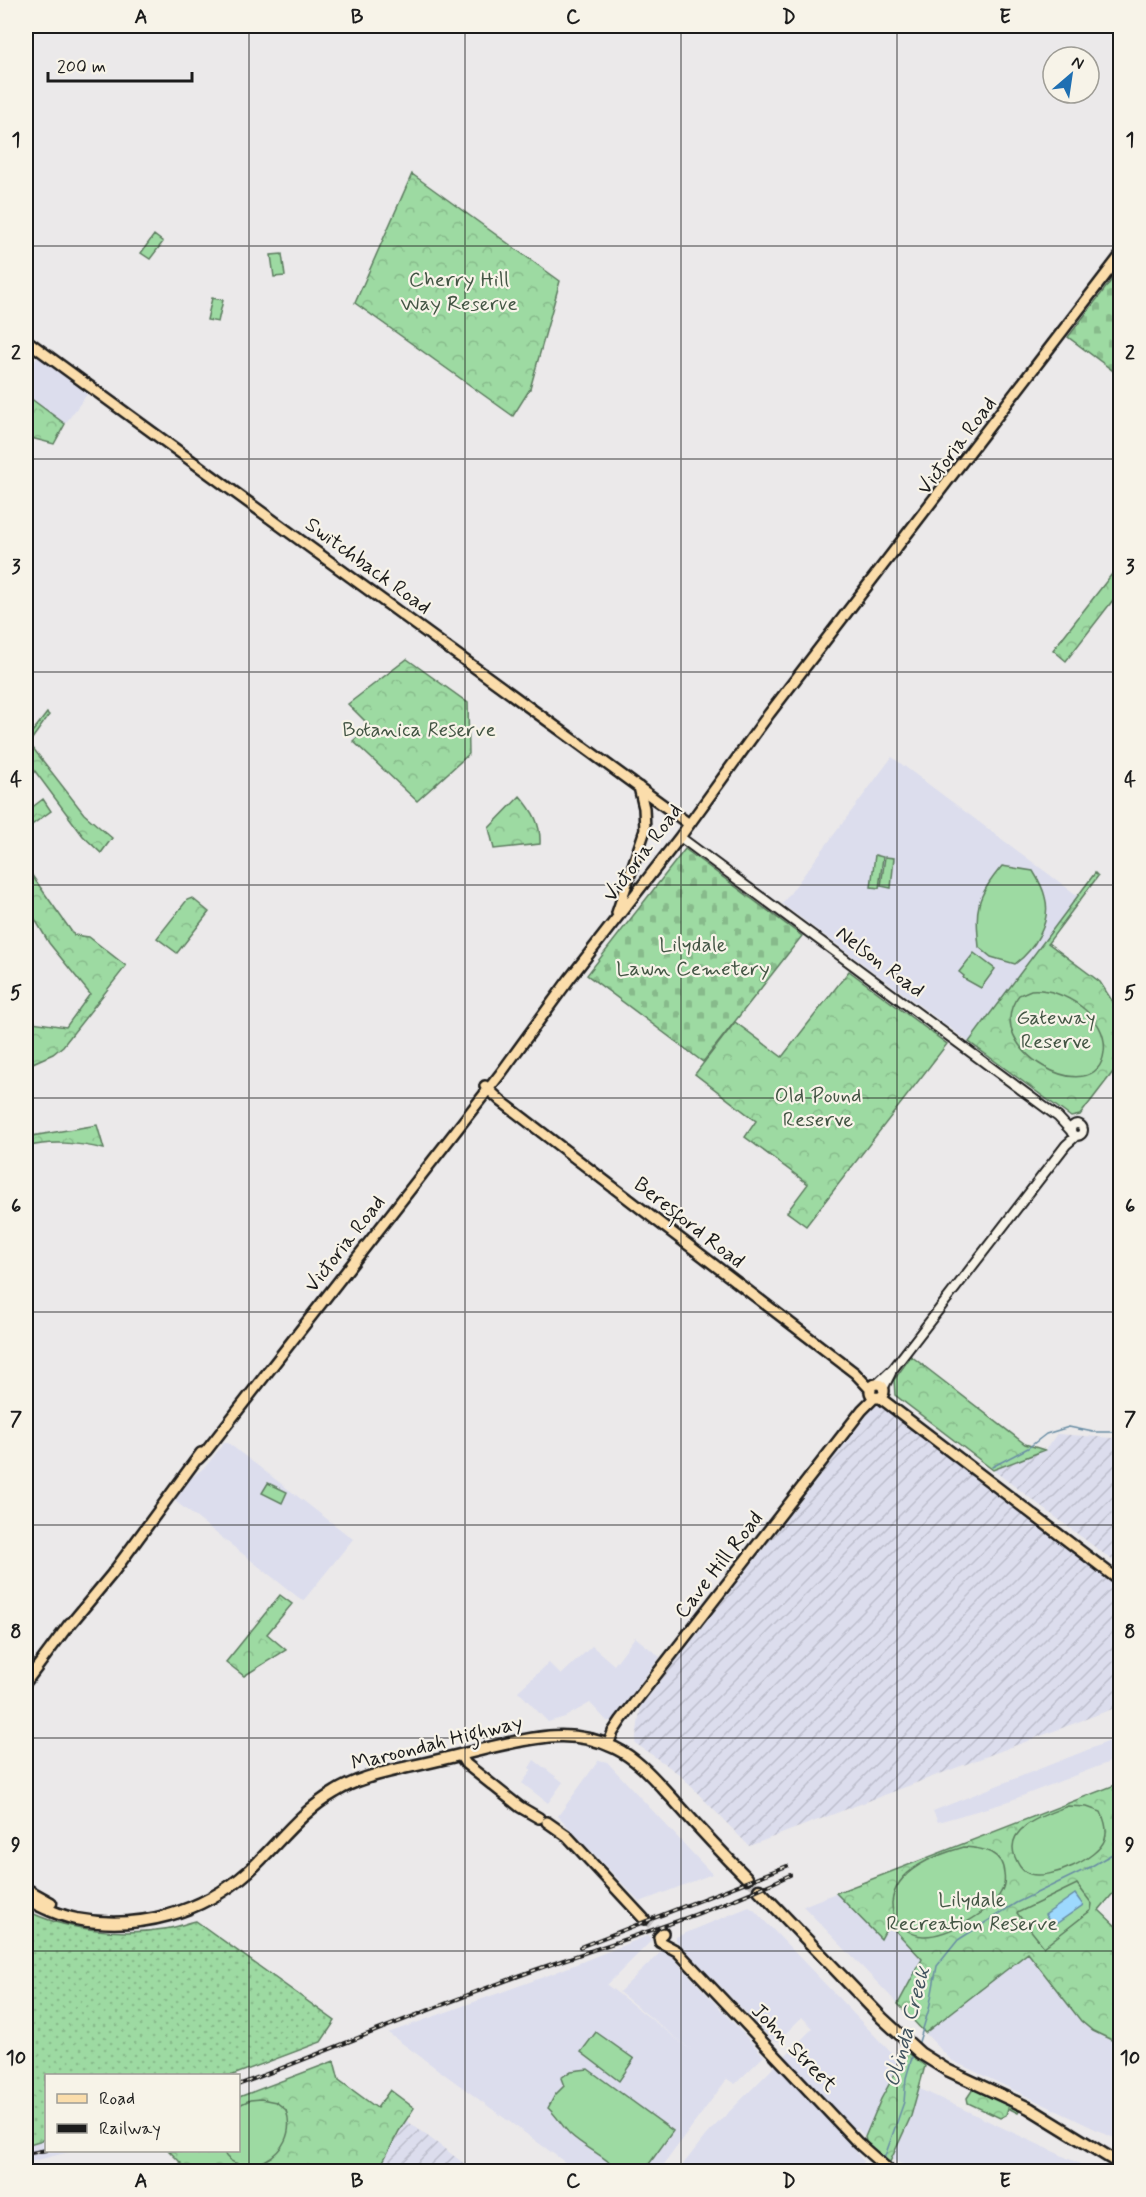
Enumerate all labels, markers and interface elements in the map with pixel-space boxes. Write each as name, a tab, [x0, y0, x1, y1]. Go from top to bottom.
text: A	[134, 4, 148, 31]
text: B	[351, 4, 364, 31]
text: C	[566, 4, 581, 31]
text: D	[782, 4, 796, 31]
text: E	[999, 4, 1011, 31]
scale bar	[48, 45, 192, 83]
north arrow	[1041, 45, 1101, 105]
text: N	[1068, 51, 1087, 75]
text: 200 m	[57, 55, 106, 79]
text: 1	[12, 127, 20, 154]
text: 1	[1126, 127, 1134, 154]
park label: Cherry Hill Way Reserve	[400, 266, 518, 318]
text: 2	[11, 340, 21, 367]
text: 2	[1125, 340, 1135, 367]
street label: Victoria Road	[911, 391, 1003, 501]
street label: Switchback Road	[299, 511, 437, 621]
text: 3	[11, 554, 21, 581]
text: 3	[1125, 554, 1135, 581]
park label: Botanica Reserve	[342, 716, 496, 744]
text: 4	[10, 767, 22, 794]
text: 4	[1124, 767, 1136, 794]
street label: Victoria Road	[597, 798, 689, 908]
street label: Nelson Road	[830, 920, 930, 1004]
park label: Lilydale Lawn Cemetery	[616, 931, 770, 983]
text: 5	[10, 980, 22, 1007]
text: 5	[1124, 980, 1136, 1007]
park label: Gateway Reserve	[1016, 1004, 1096, 1056]
park label: Old Pound Reserve	[774, 1082, 862, 1134]
street label: Beresford Road	[627, 1171, 750, 1277]
street label: Victoria Road	[298, 1190, 392, 1298]
text: 6	[11, 1193, 21, 1220]
text: 6	[1125, 1193, 1135, 1220]
text: 7	[10, 1406, 22, 1433]
text: 7	[1124, 1406, 1136, 1433]
street label: Cave Hill Road	[668, 1506, 770, 1624]
text: 8	[10, 1619, 22, 1646]
text: 8	[1124, 1619, 1136, 1646]
street label: Maroondah Highway	[349, 1708, 526, 1780]
text: 9	[11, 1832, 21, 1859]
text: 9	[1125, 1832, 1135, 1859]
park label: Lilydale Recreation Reserve	[886, 1886, 1058, 1938]
water label: Olinda Creek	[879, 1962, 938, 2090]
street label: John Street	[745, 1998, 844, 2099]
text: 10	[6, 2045, 26, 2072]
text: 10	[1120, 2045, 1140, 2072]
legend	[45, 2074, 240, 2152]
text: Road	[99, 2087, 135, 2111]
text: Railway	[99, 2117, 161, 2141]
text: A	[134, 2168, 148, 2195]
text: B	[351, 2168, 364, 2195]
text: C	[566, 2168, 581, 2195]
text: D	[782, 2168, 796, 2195]
text: E	[999, 2168, 1011, 2195]

